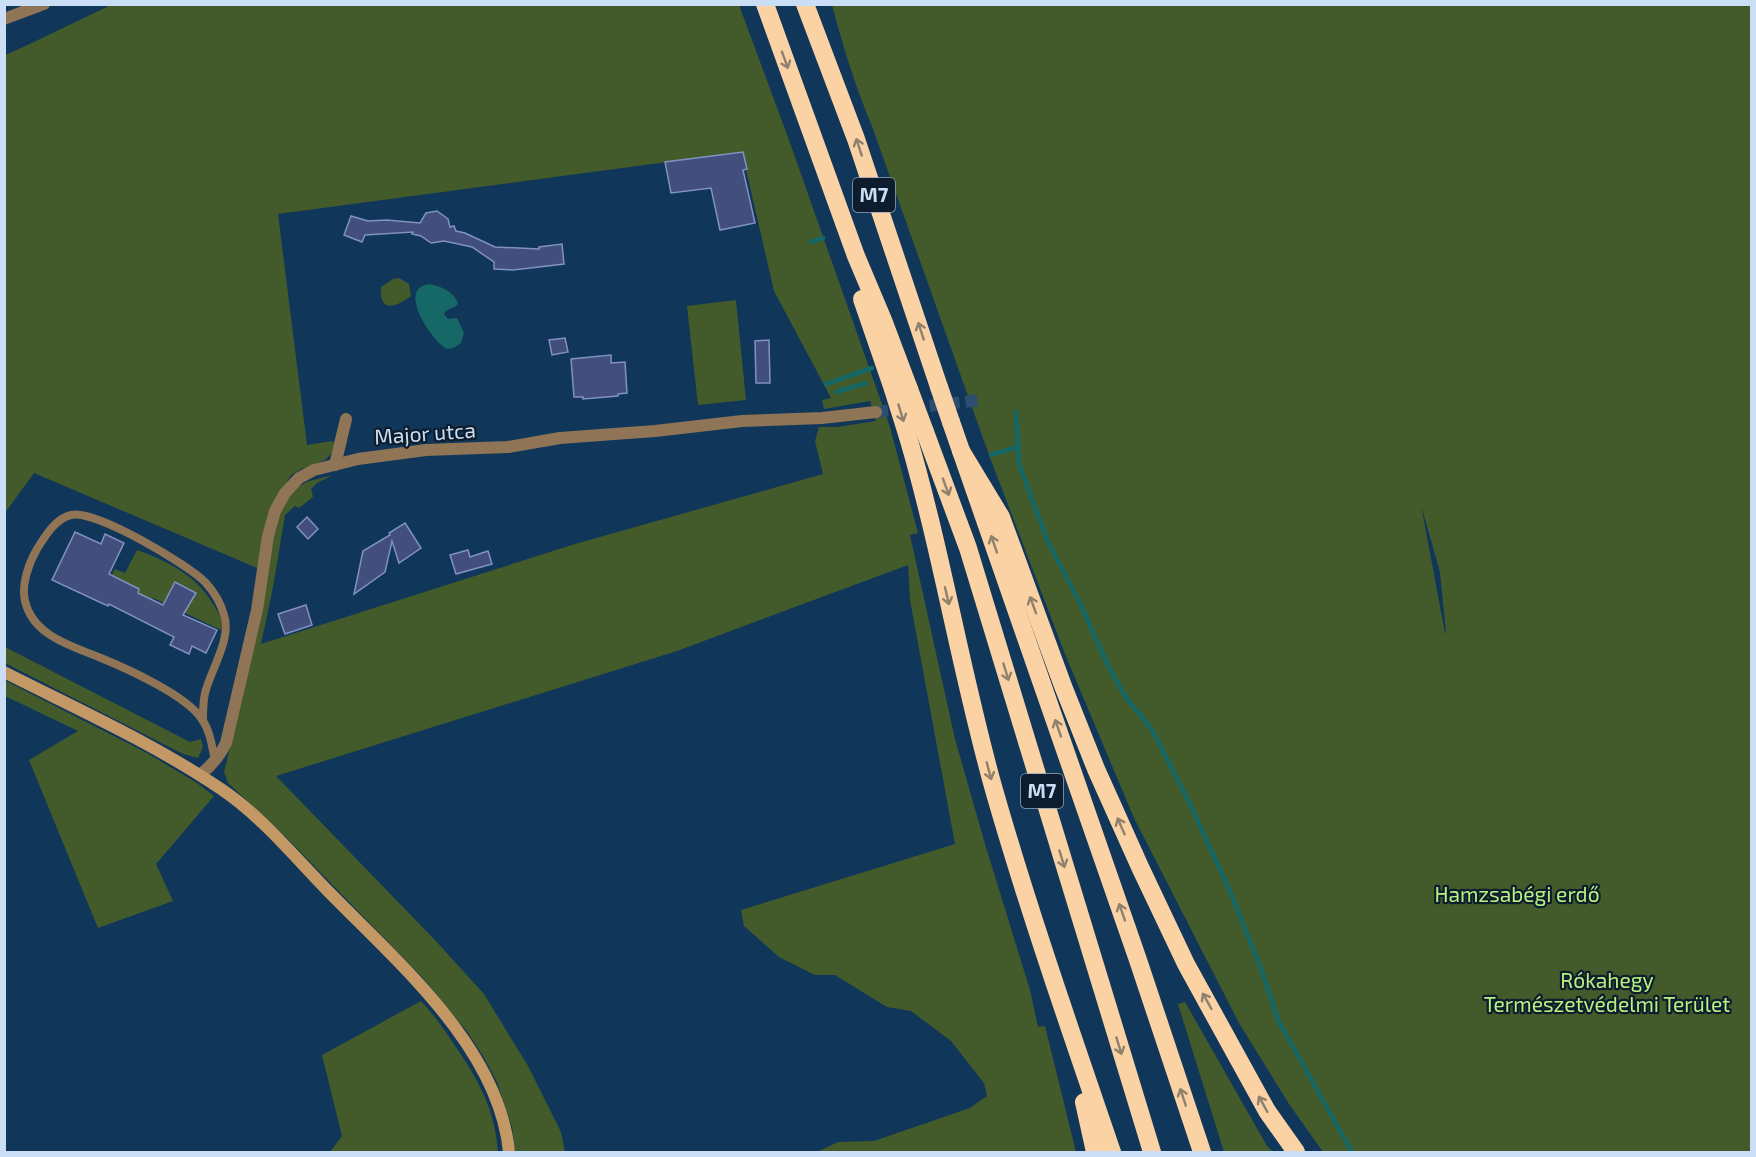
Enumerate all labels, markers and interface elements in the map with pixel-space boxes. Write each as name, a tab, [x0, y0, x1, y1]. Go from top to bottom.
one-way arrow	[781, 50, 792, 68]
one-way arrow	[852, 138, 863, 157]
road number: M7	[853, 178, 895, 212]
one-way arrow	[914, 322, 925, 341]
one-way arrow	[896, 403, 907, 422]
street label: Major utca	[373, 416, 476, 450]
one-way arrow	[941, 477, 952, 496]
one-way arrow	[987, 535, 998, 553]
one-way arrow	[942, 586, 954, 605]
one-way arrow	[1027, 597, 1038, 615]
one-way arrow	[1001, 663, 1012, 682]
one-way arrow	[1051, 719, 1062, 738]
one-way arrow	[984, 761, 996, 780]
road number: M7	[1021, 774, 1063, 808]
one-way arrow	[1115, 817, 1126, 835]
one-way arrow	[1057, 849, 1068, 868]
park label: Hamzsabégi erdő	[1434, 881, 1600, 906]
one-way arrow	[1115, 903, 1126, 922]
park label: Rókahegy Természetvédelmi Terület	[1484, 967, 1730, 1016]
one-way arrow	[1201, 992, 1212, 1010]
one-way arrow	[1114, 1036, 1125, 1055]
one-way arrow	[1177, 1088, 1188, 1107]
one-way arrow	[1257, 1096, 1269, 1113]

